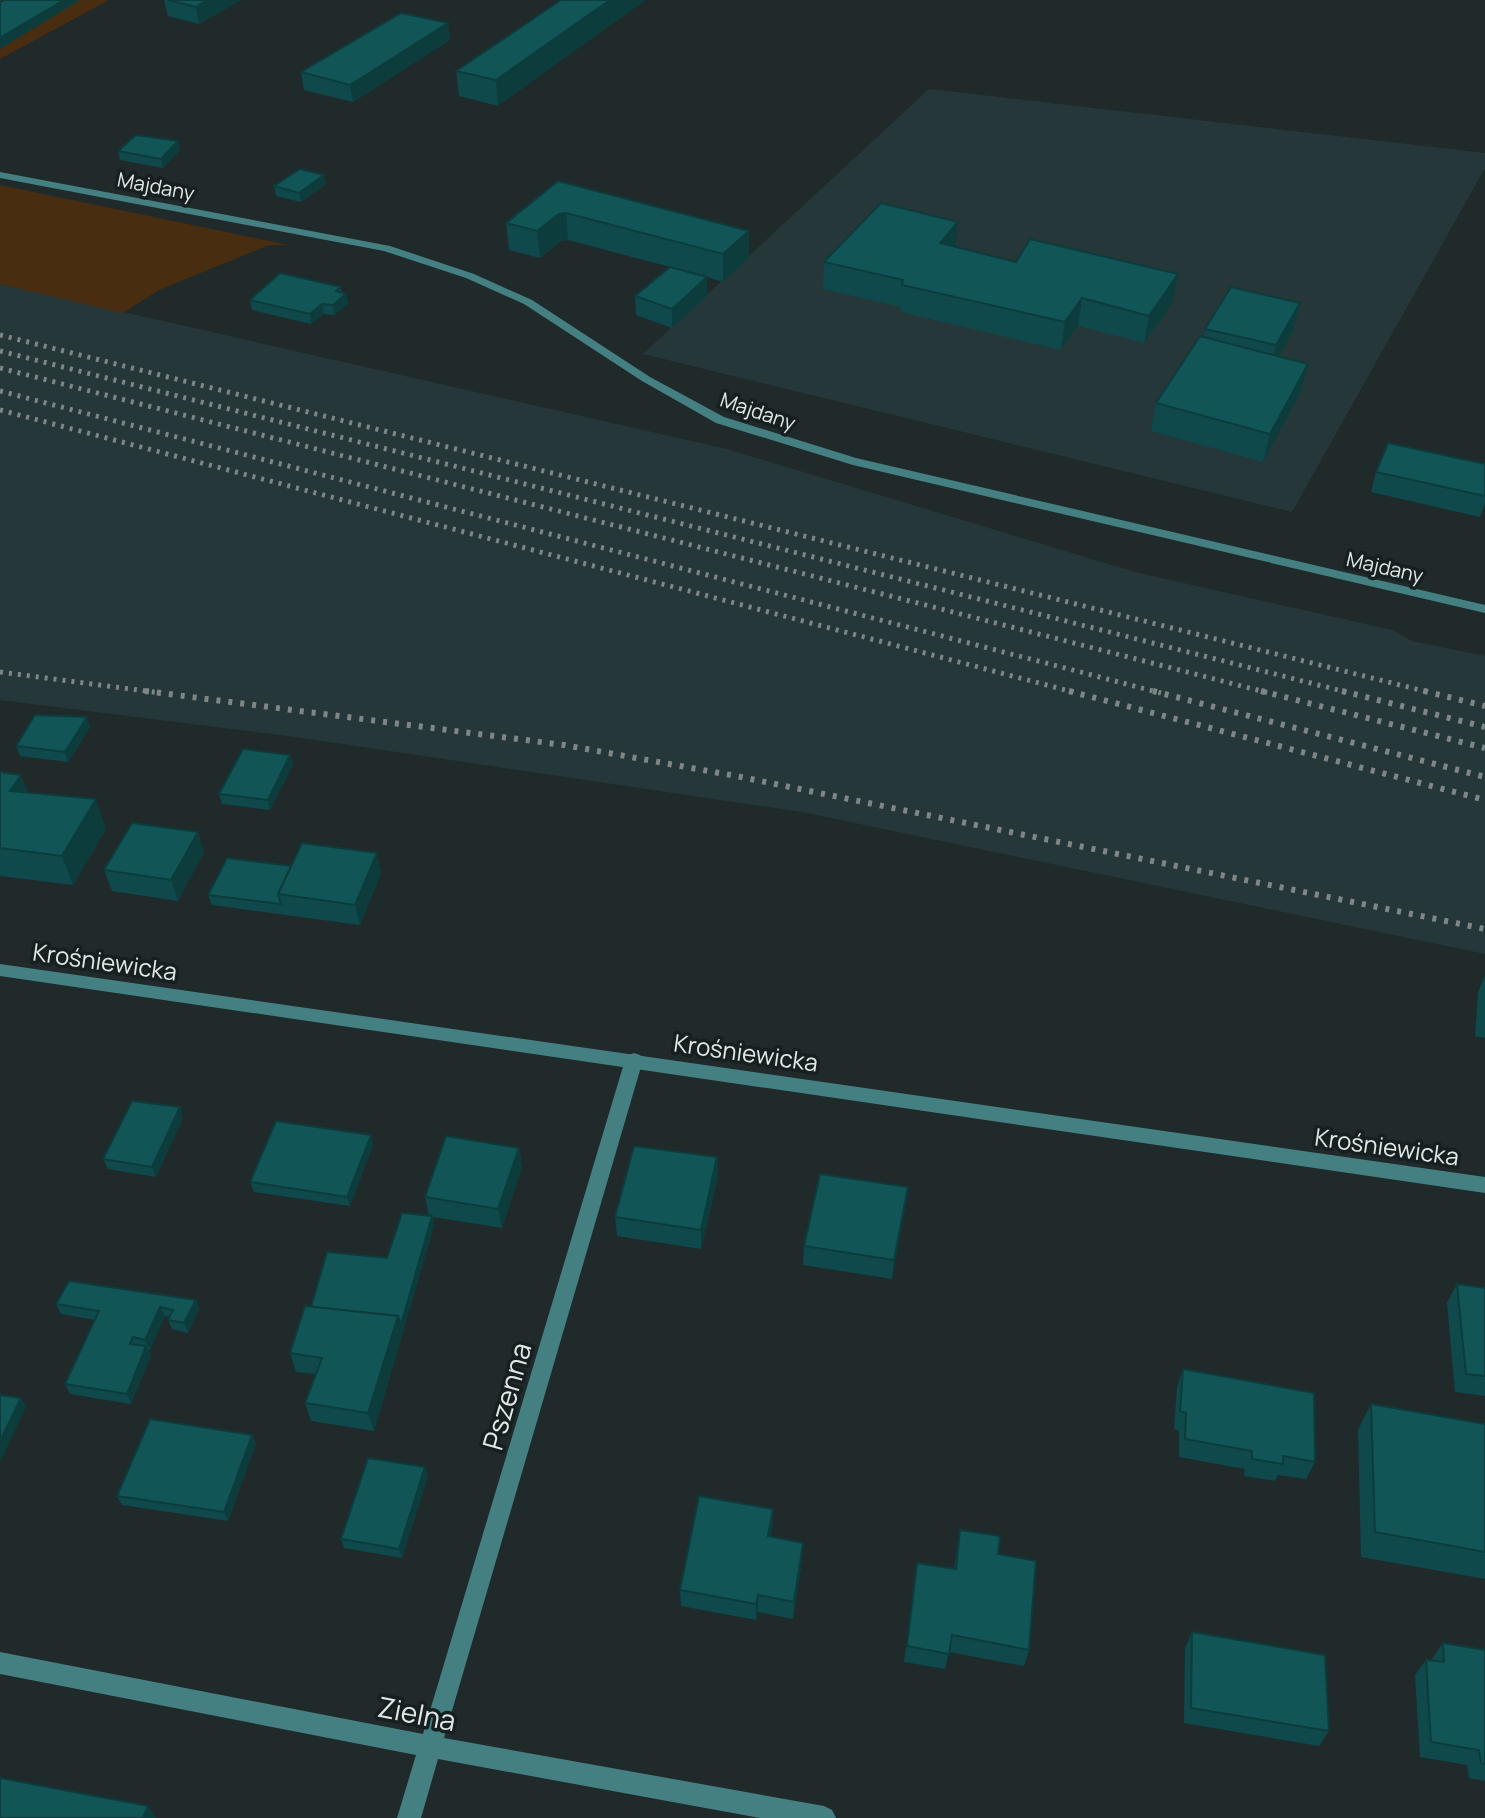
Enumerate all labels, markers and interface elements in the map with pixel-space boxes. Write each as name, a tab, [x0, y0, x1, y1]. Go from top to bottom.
street label: Majdany	[115, 165, 197, 207]
street label: Majdany	[717, 386, 800, 437]
street label: Majdany	[1344, 545, 1426, 589]
street label: Krośniewicka	[31, 935, 179, 987]
street label: Krośniewicka	[672, 1026, 820, 1078]
street label: Krośniewicka	[1313, 1120, 1461, 1172]
street label: Pszenna	[473, 1338, 539, 1454]
street label: Zielna	[375, 1687, 459, 1739]

